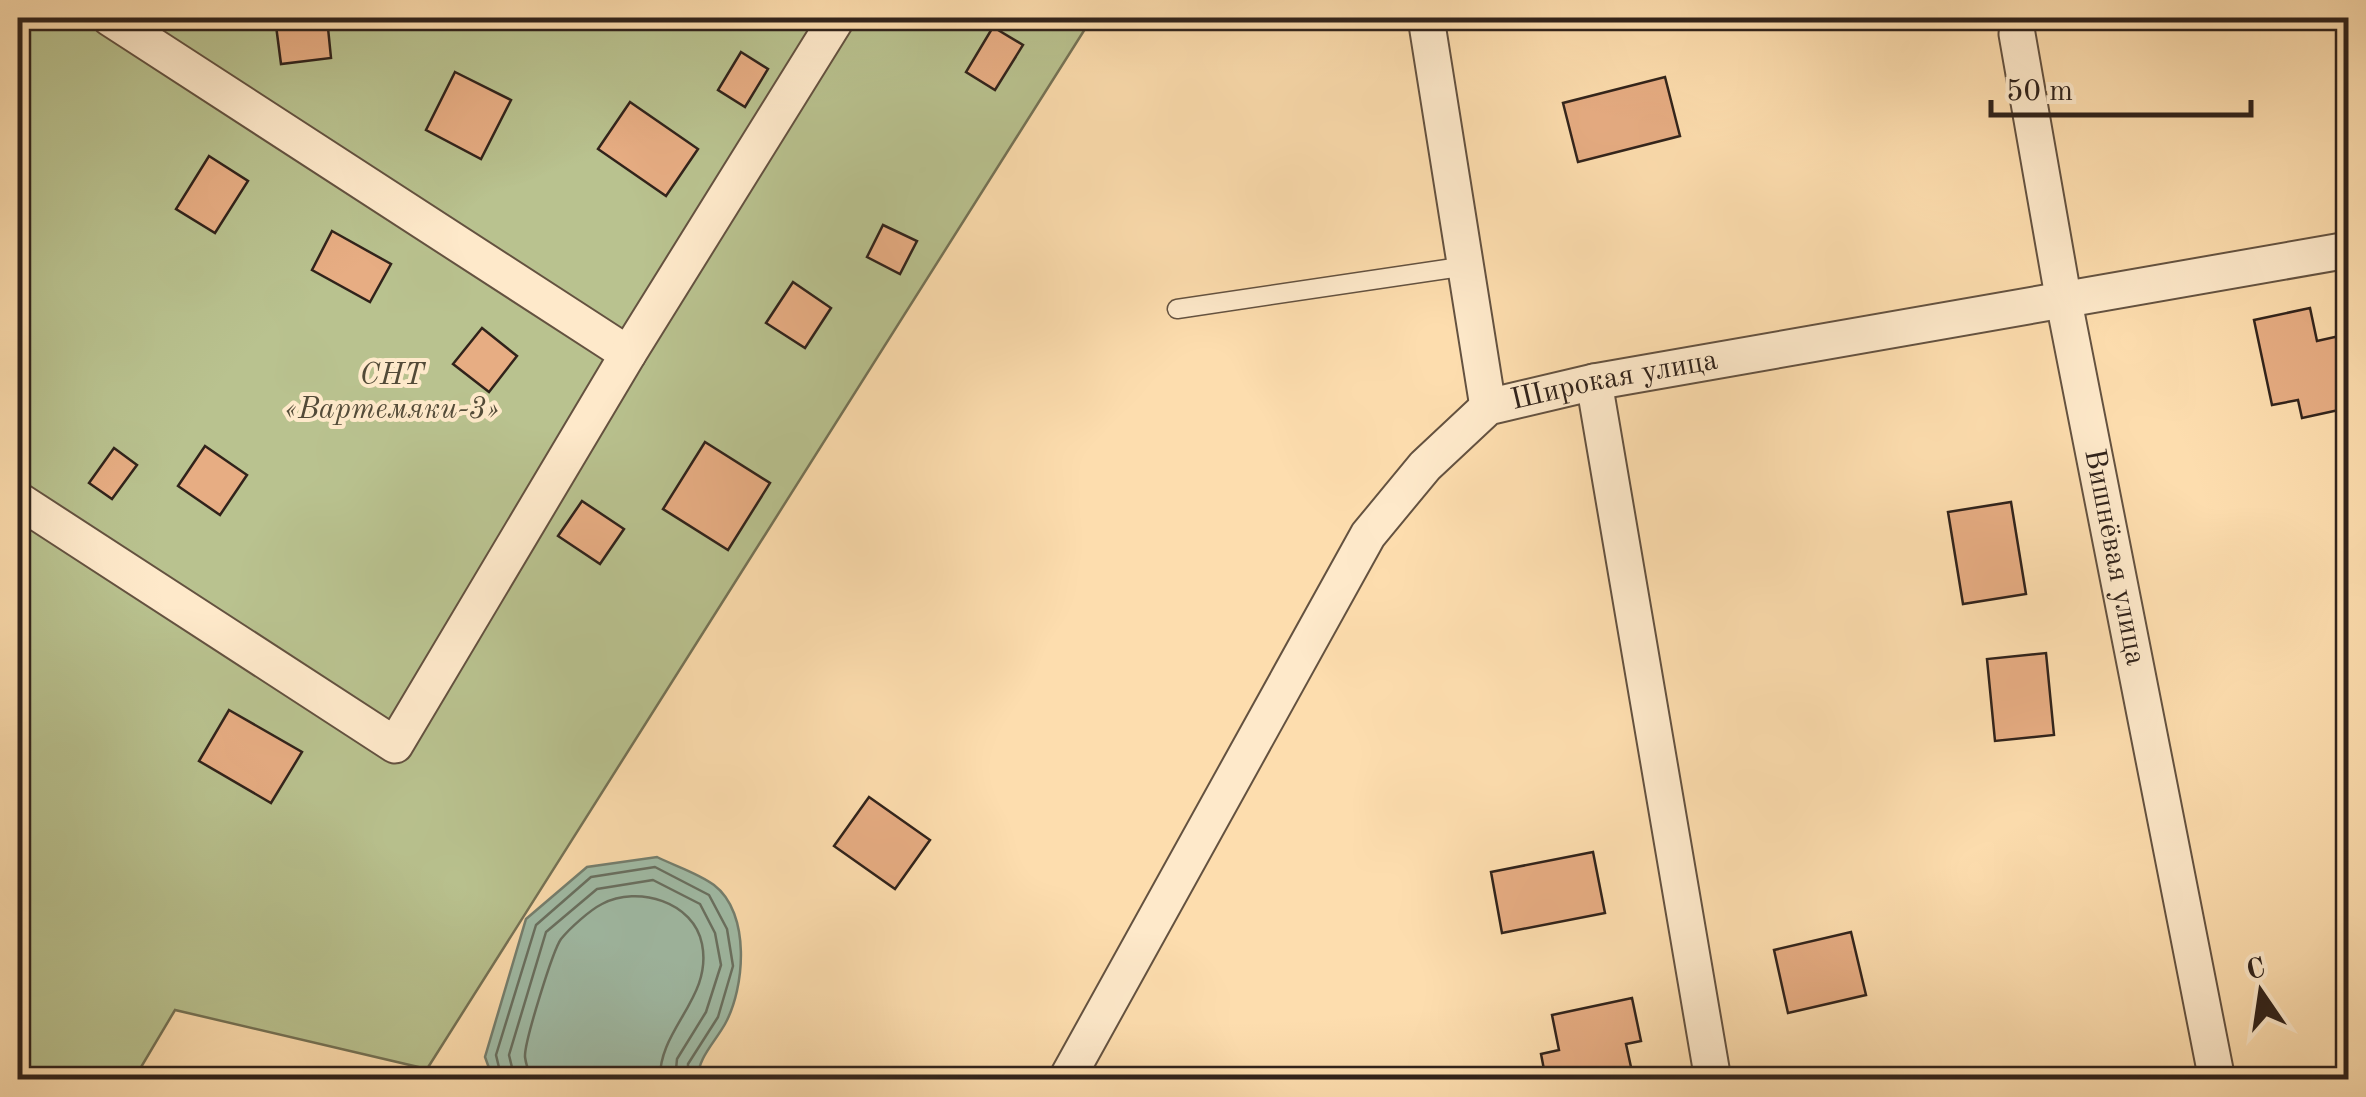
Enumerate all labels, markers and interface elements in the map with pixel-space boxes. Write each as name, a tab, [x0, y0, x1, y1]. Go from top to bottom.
scale bar	[1991, 55, 2251, 117]
text: 50 m	[2006, 77, 2073, 107]
street label: Широкая улица	[1508, 346, 1720, 416]
park label: СНТ «Вартемяки-3»	[285, 361, 499, 425]
street label: Вишнёвая улица	[2078, 446, 2150, 668]
north arrow	[2211, 942, 2311, 1042]
text: С	[2244, 954, 2268, 986]

